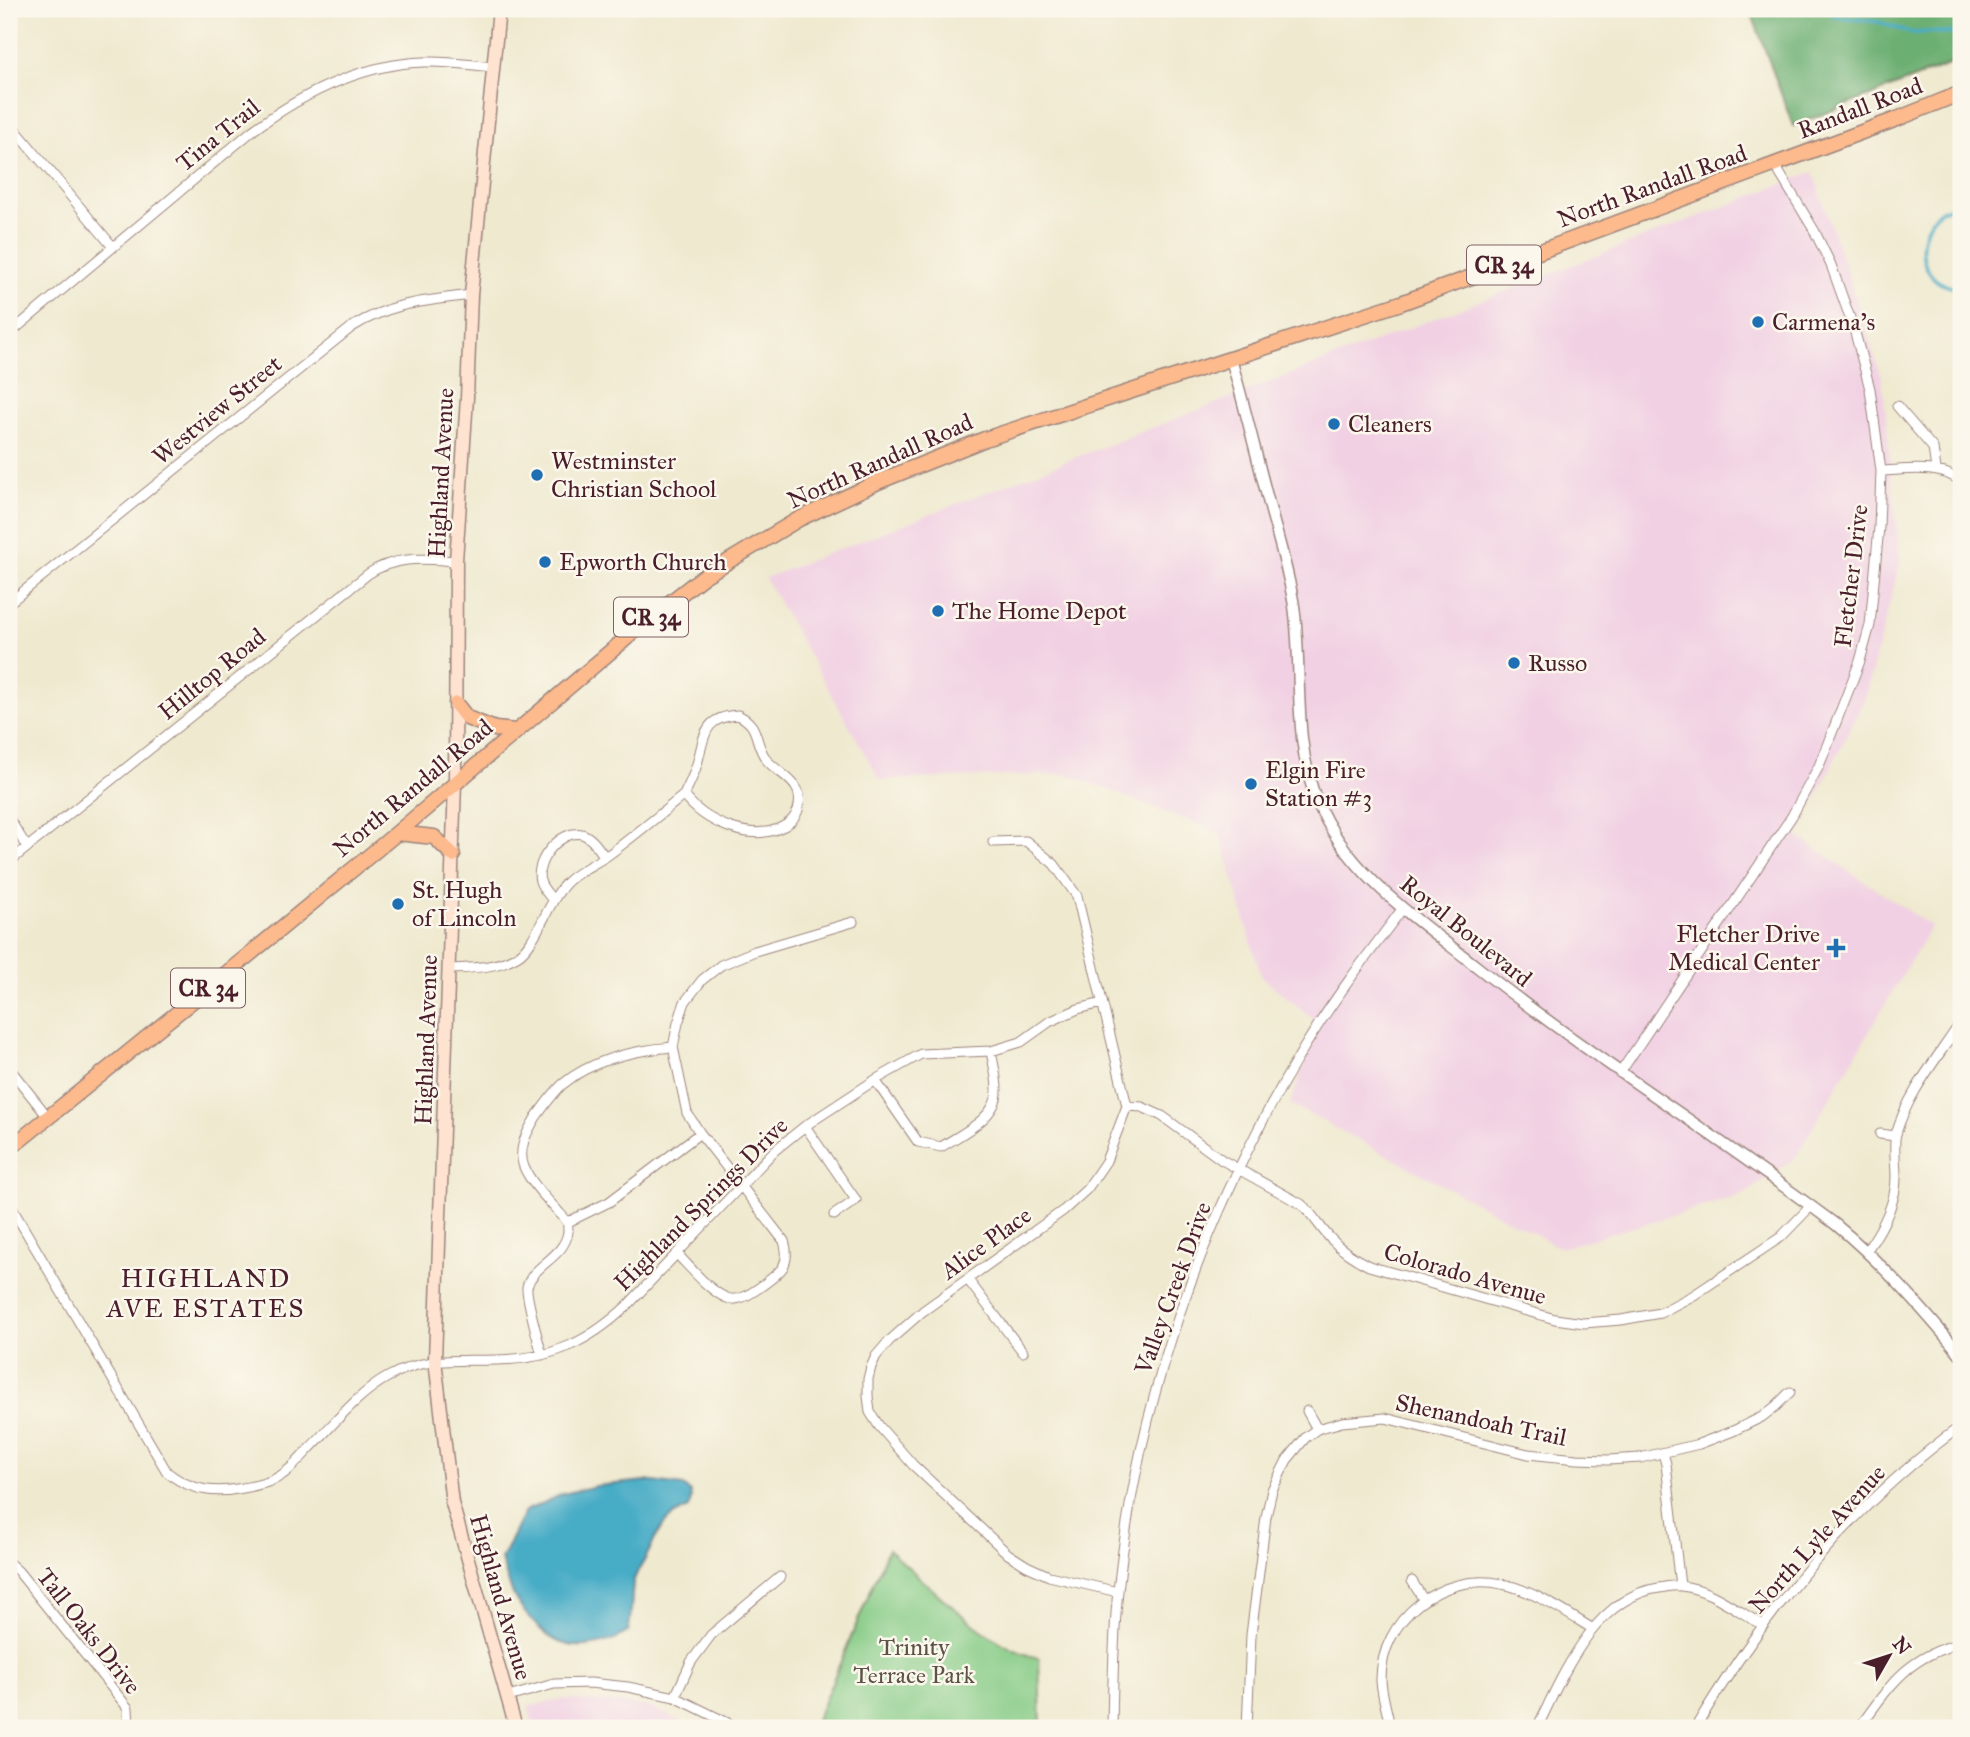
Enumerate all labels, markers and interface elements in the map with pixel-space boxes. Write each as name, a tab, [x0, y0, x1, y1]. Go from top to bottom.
street label: Randall Road	[1793, 70, 1927, 146]
street label: Tina Trail	[170, 92, 266, 178]
street label: North Randall Road	[1553, 138, 1751, 234]
road number: CR 34	[1467, 246, 1541, 284]
place label: Carmena’s	[1772, 307, 1875, 337]
marker: Carmena’s	[1750, 314, 1766, 330]
street label: Westview Street	[146, 348, 288, 471]
street label: Highland Avenue	[422, 387, 460, 559]
street label: North Randall Road	[783, 407, 977, 515]
place label: Cleaners	[1348, 409, 1432, 439]
marker: Cleaners	[1326, 416, 1342, 432]
place label: Westminster Christian School	[551, 446, 717, 504]
marker: Westminster Christian School	[529, 467, 545, 483]
street label: Fletcher Drive	[1827, 503, 1875, 649]
place label: Epworth Church	[559, 547, 727, 577]
marker: Epworth Church	[537, 554, 553, 570]
place label: The Home Depot	[952, 596, 1127, 626]
road number: CR 34	[614, 597, 688, 636]
marker: The Home Depot	[930, 603, 946, 619]
street label: Hilltop Road	[152, 622, 272, 726]
place label: Russo	[1528, 648, 1587, 678]
marker: Russo	[1506, 655, 1522, 671]
street label: North Randall Road	[327, 712, 499, 864]
place label: Elgin Fire Station #3	[1265, 755, 1372, 813]
marker: Elgin Fire Station #3	[1243, 776, 1259, 792]
street label: Royal Boulevard	[1394, 869, 1538, 993]
place label: St. Hugh of Lincoln	[412, 875, 517, 933]
marker: St. Hugh of Lincoln	[390, 896, 406, 912]
place label: Fletcher Drive Medical Center	[1668, 919, 1820, 977]
marker: Fletcher Drive Medical Center	[1826, 938, 1846, 958]
street label: Highland Avenue	[408, 954, 444, 1126]
road number: CR 34	[171, 968, 245, 1007]
street label: Highland Springs Drive	[608, 1111, 794, 1297]
street label: Valley Creek Drive	[1128, 1198, 1218, 1379]
street label: Alice Place	[934, 1200, 1037, 1287]
street label: Colorado Avenue	[1380, 1236, 1550, 1312]
district label: HIGHLAND AVE ESTATES	[106, 1262, 306, 1324]
street label: Shenandoah Trail	[1393, 1387, 1570, 1453]
street label: North Lyle Avenue	[1742, 1458, 1892, 1620]
street label: Highland Avenue	[463, 1511, 539, 1683]
street label: Tall Oaks Drive	[30, 1562, 148, 1700]
north arrow	[1854, 1622, 1924, 1692]
park label: Trinity Terrace Park	[853, 1632, 976, 1690]
text: N	[1888, 1632, 1916, 1659]

